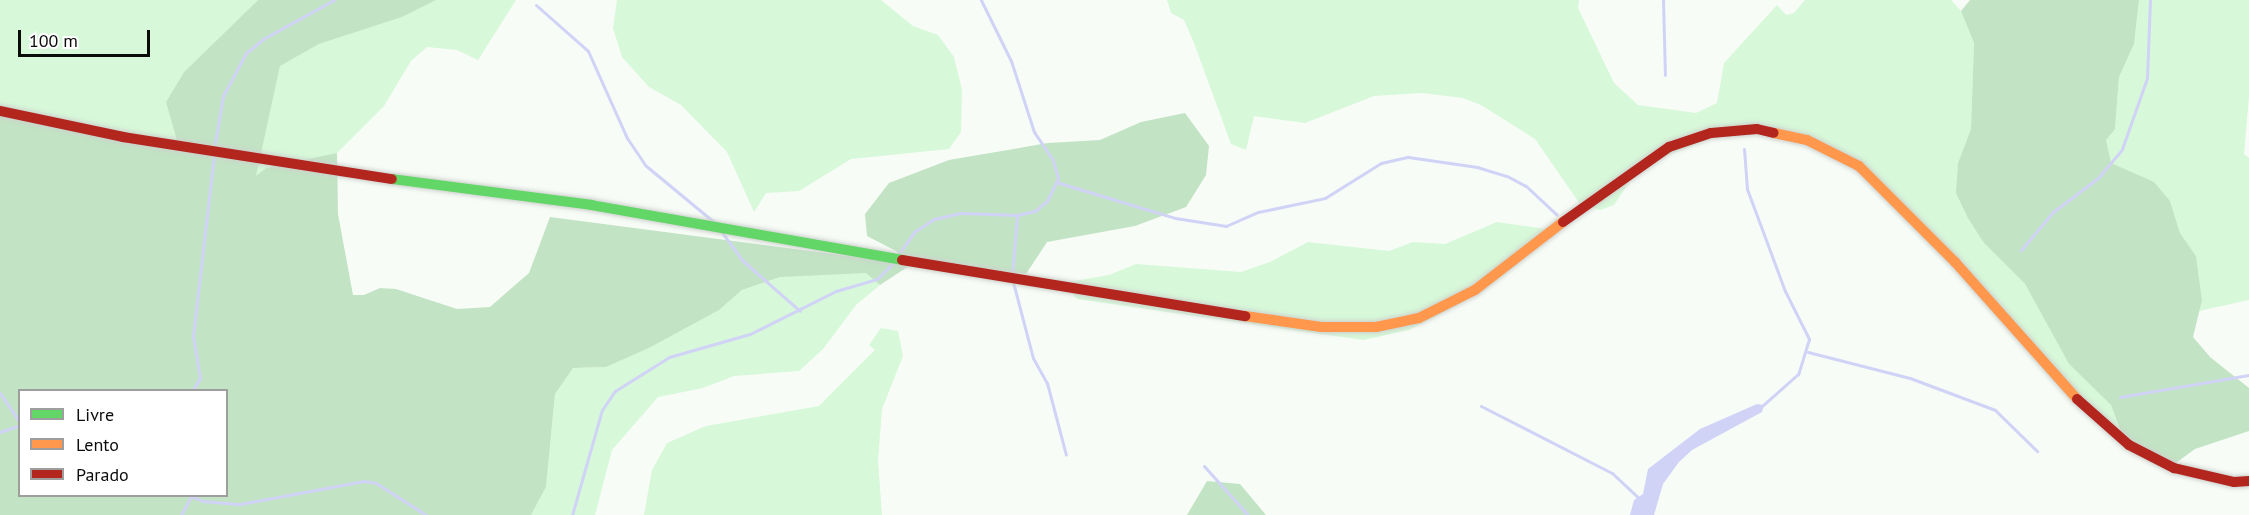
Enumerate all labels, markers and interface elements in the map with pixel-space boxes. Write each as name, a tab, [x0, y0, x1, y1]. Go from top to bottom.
scale bar	[21, 18, 153, 56]
text: 100 m	[29, 29, 78, 52]
legend	[18, 389, 228, 497]
text: Livre	[76, 403, 114, 426]
text: Lento	[76, 433, 119, 456]
text: Parado	[76, 463, 129, 486]

